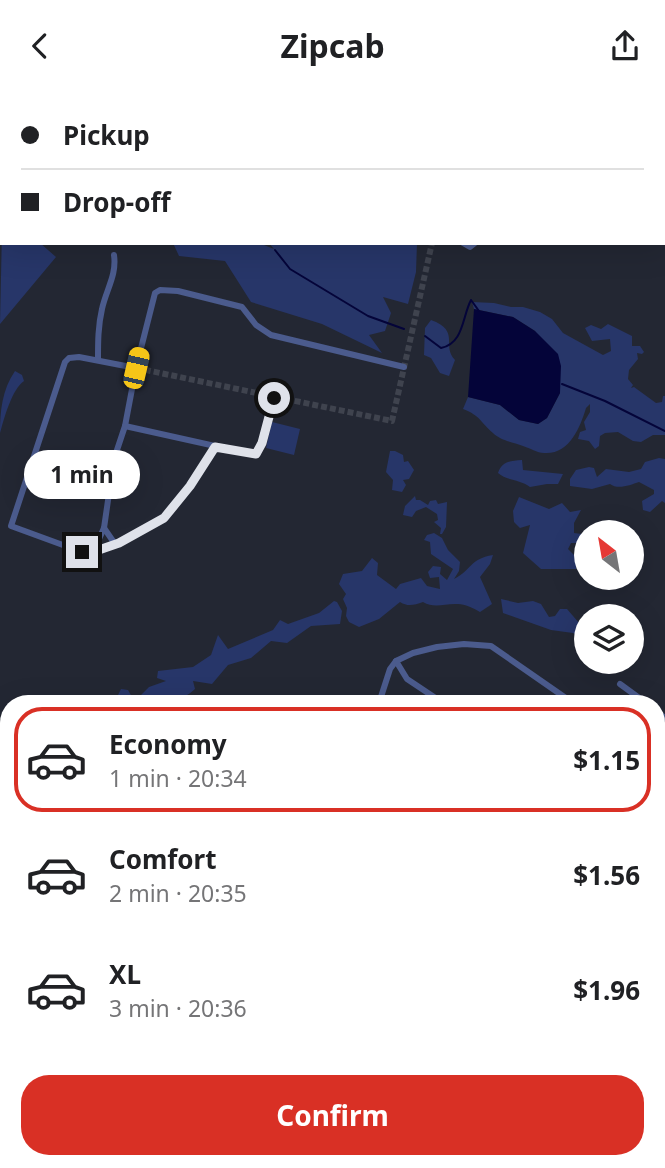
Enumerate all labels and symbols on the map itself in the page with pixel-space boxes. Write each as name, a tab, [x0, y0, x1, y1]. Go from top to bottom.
car	[122, 345, 151, 391]
route start	[258, 382, 290, 414]
callout: 1 min	[24, 451, 140, 499]
north arrow	[574, 520, 644, 590]
route end	[66, 536, 98, 568]

